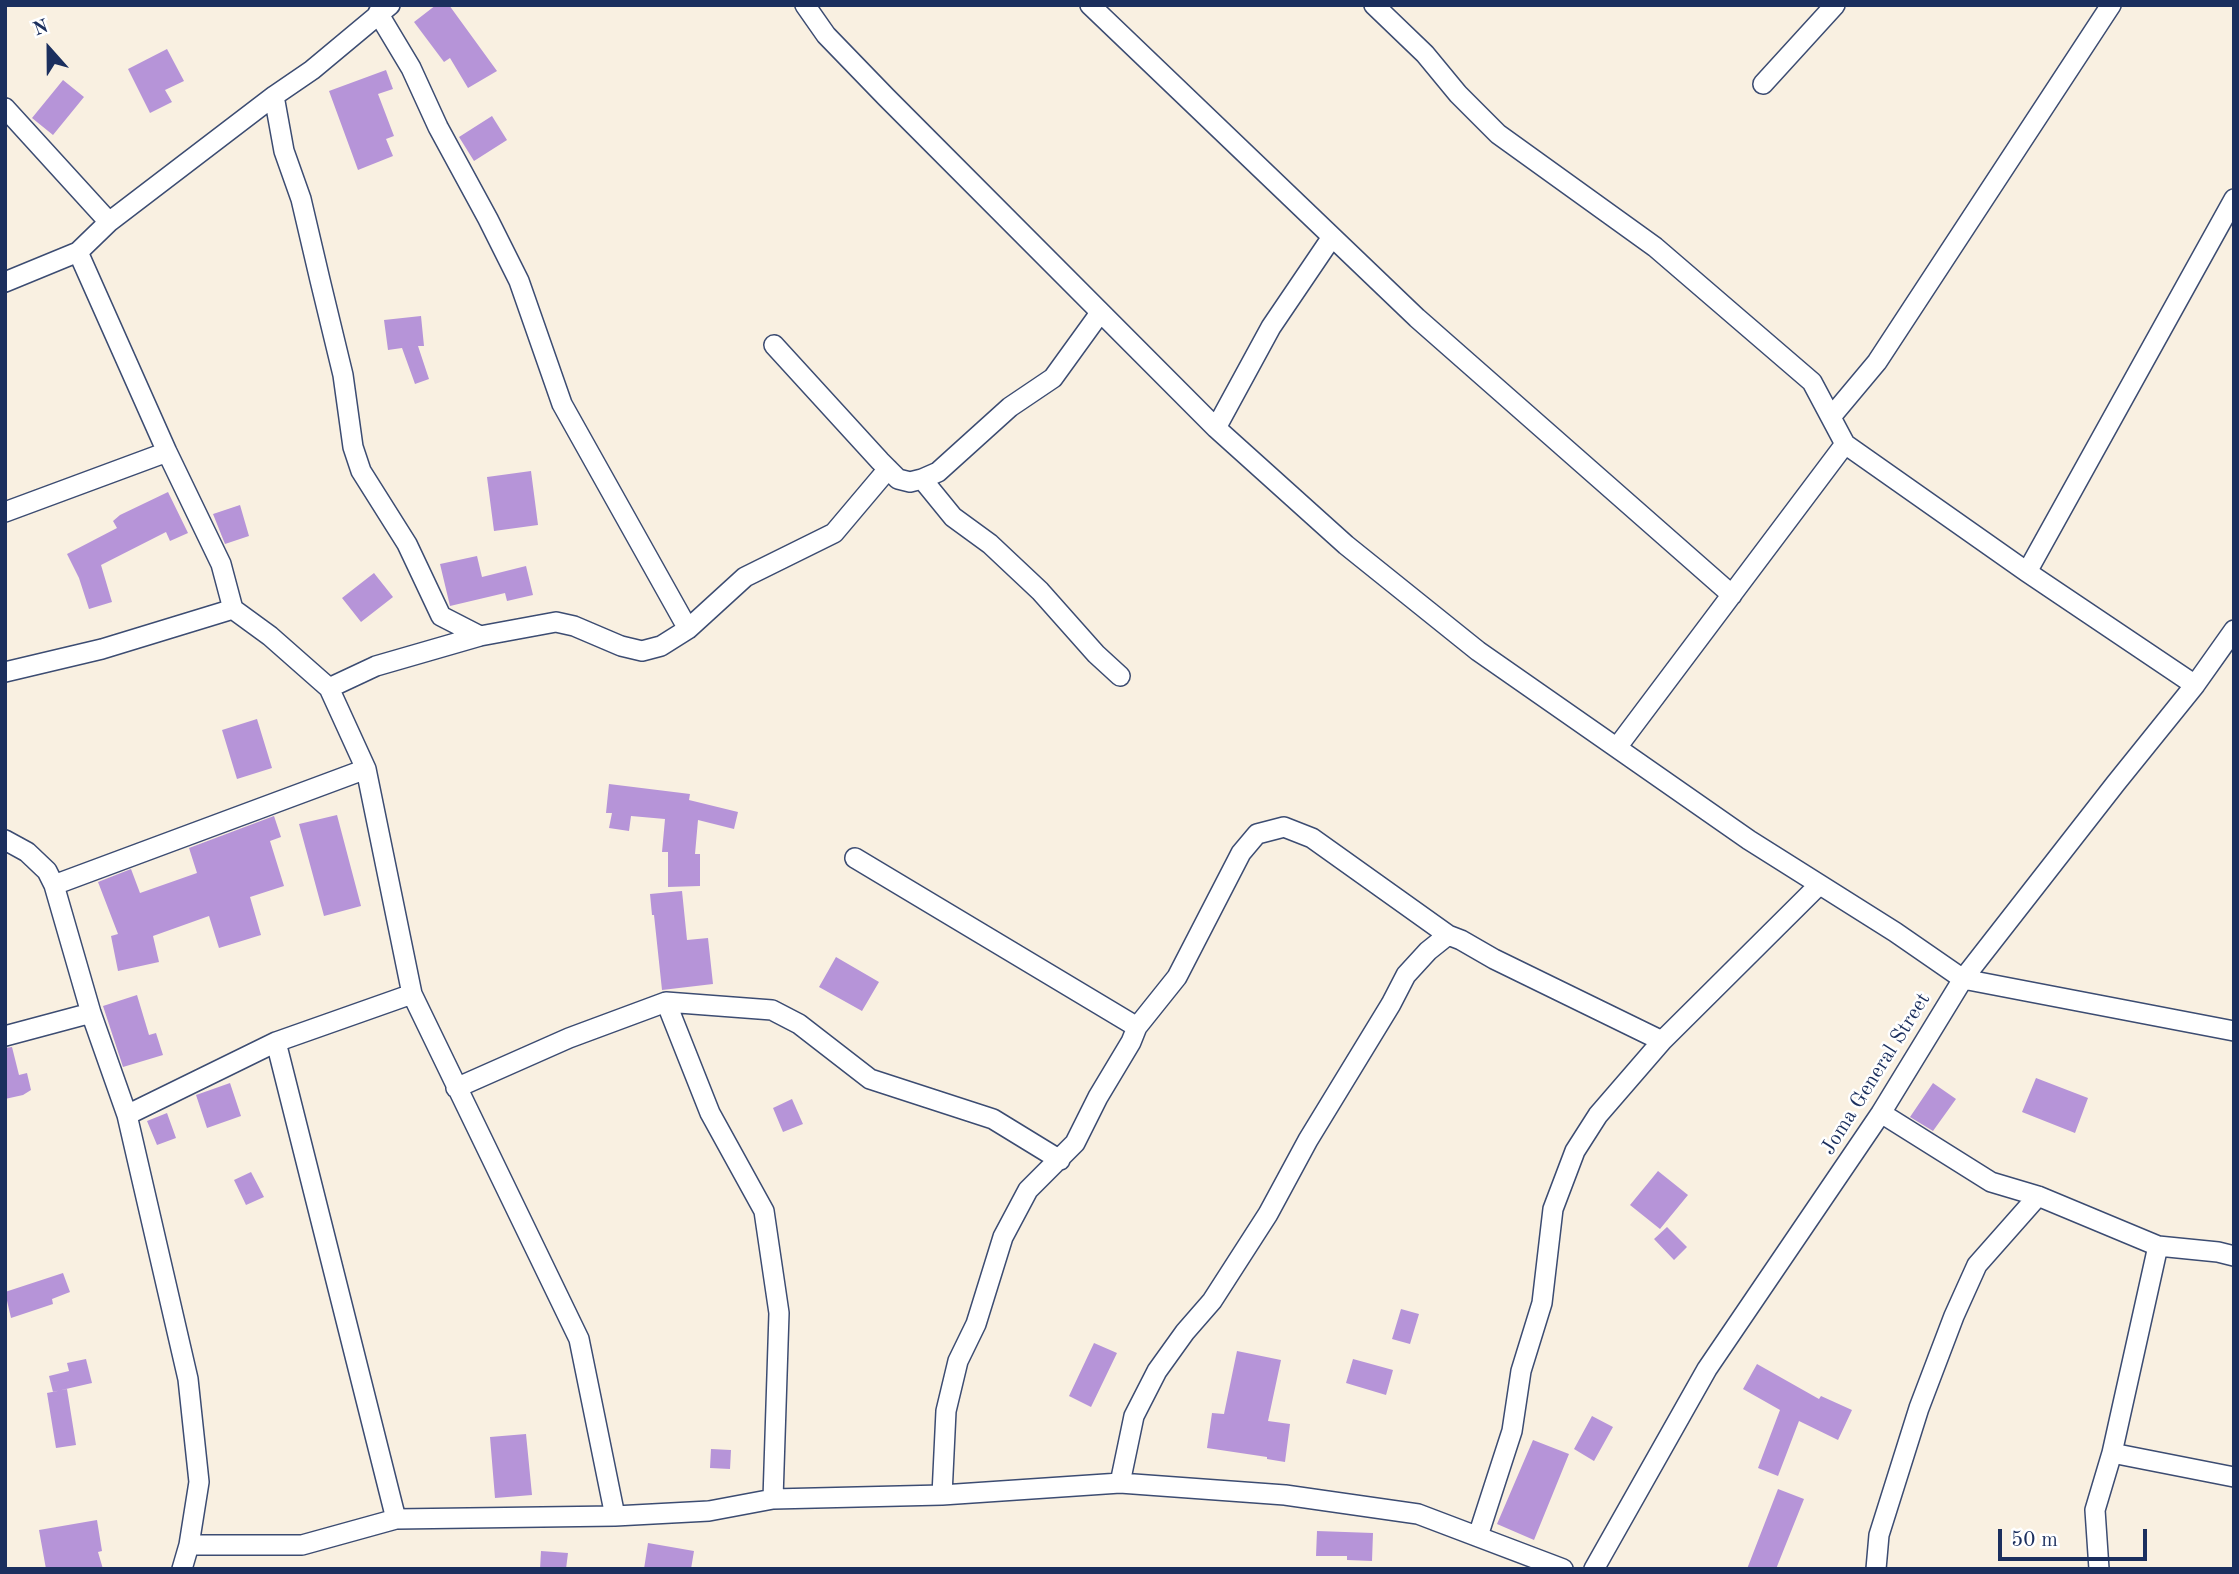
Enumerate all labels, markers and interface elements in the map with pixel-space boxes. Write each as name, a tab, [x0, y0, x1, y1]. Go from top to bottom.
north arrow	[14, 14, 84, 84]
text: N	[31, 17, 51, 40]
street label: Joma General Street	[1816, 988, 1936, 1160]
scale bar	[2001, 1514, 2150, 1558]
text: 50 m	[2011, 1530, 2058, 1551]

